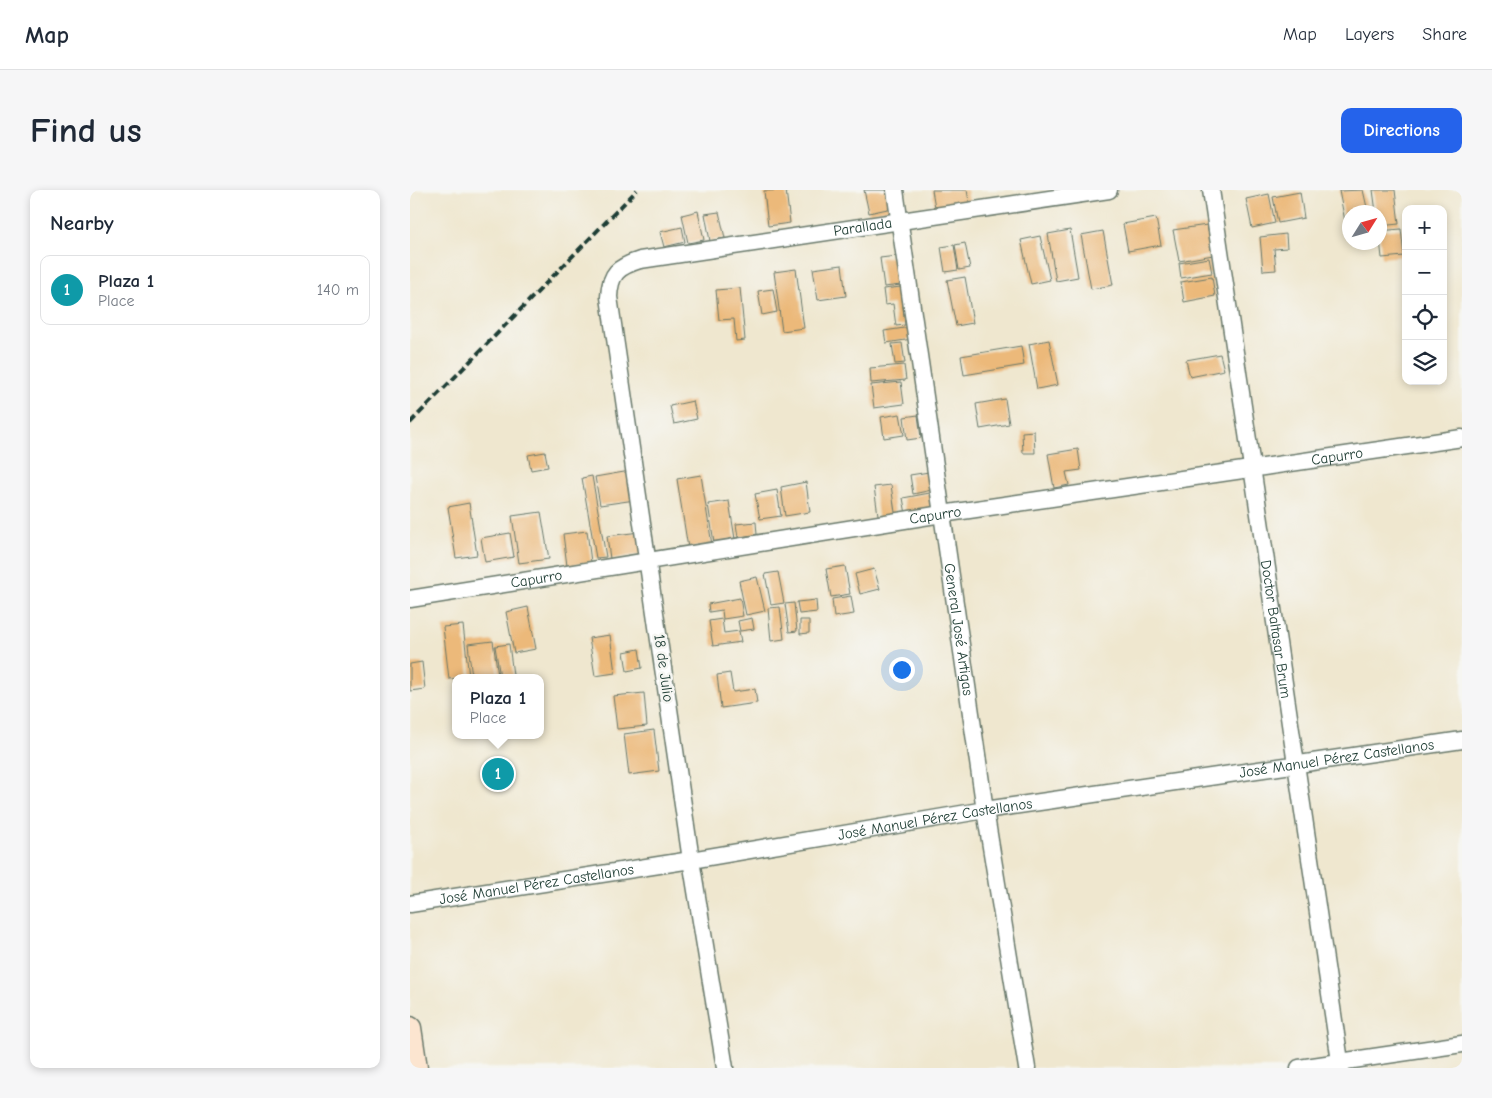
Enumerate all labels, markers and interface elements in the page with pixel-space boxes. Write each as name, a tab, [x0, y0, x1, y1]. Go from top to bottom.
text: Map	[25, 21, 69, 49]
text: Map	[1283, 24, 1317, 45]
text: Layers	[1345, 24, 1394, 45]
text: Share	[1422, 24, 1467, 45]
button: Directions	[1341, 108, 1462, 153]
text: Find us	[30, 110, 142, 151]
north arrow	[1342, 205, 1387, 250]
map controls	[1402, 205, 1447, 385]
button: +	[1402, 205, 1447, 250]
text: Nearby	[50, 211, 114, 235]
street label: Parallada	[832, 214, 893, 240]
button: −	[1402, 250, 1447, 295]
text: Plaza 1	[98, 270, 154, 292]
text: 1	[64, 281, 70, 299]
text: 140 m	[317, 281, 359, 299]
text: Place	[98, 292, 134, 310]
button: locate	[1402, 295, 1447, 340]
button: layers	[1402, 340, 1447, 385]
street label: Capurro	[1310, 444, 1364, 469]
street label: Capurro	[908, 502, 963, 528]
street label: Doctor Baltasar Brum	[1257, 559, 1295, 700]
street label: General José Artigas	[940, 562, 977, 697]
street label: Capurro	[509, 566, 564, 592]
street label: 18 de Julio	[650, 633, 678, 703]
your location	[889, 657, 915, 683]
popup	[452, 674, 544, 739]
text: Plaza 1	[470, 687, 526, 709]
text: Place	[470, 709, 506, 727]
street label: José Manuel Pérez Castellanos	[1238, 735, 1435, 782]
pin: 1	[482, 755, 514, 793]
street label: José Manuel Pérez Castellanos	[837, 794, 1034, 844]
street label: José Manuel Pérez Castellanos	[438, 860, 635, 908]

